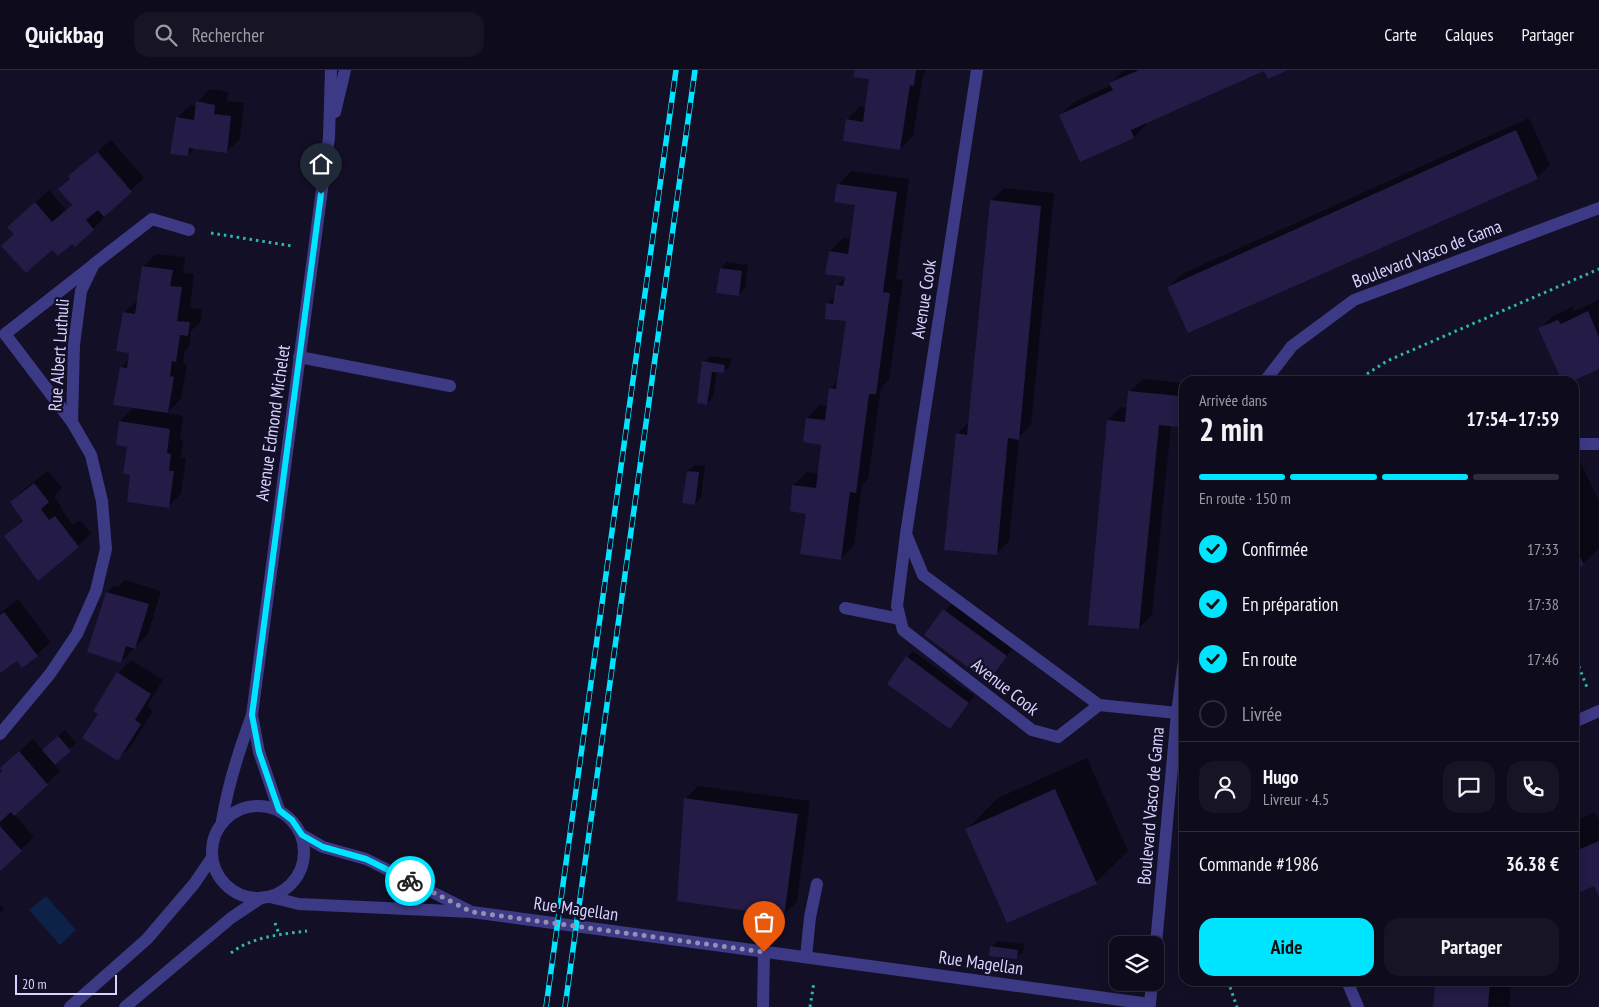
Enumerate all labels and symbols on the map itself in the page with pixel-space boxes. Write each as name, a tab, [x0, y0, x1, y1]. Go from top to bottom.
pin	[300, 143, 342, 194]
street label: Boulevard Vasco de Gama	[1349, 214, 1505, 293]
street label: Avenue Cook	[906, 258, 941, 340]
street label: Rue Albert Luthuli	[43, 298, 74, 412]
street label: Avenue Edmond Michelet	[250, 343, 295, 503]
street label: Avenue Cook	[967, 653, 1044, 720]
street label: Boulevard Vasco de Gama	[1132, 726, 1169, 886]
courier	[385, 856, 435, 906]
street label: Rue Magellan	[532, 891, 620, 926]
pin	[743, 901, 785, 952]
street label: Rue Magellan	[937, 945, 1025, 980]
scale bar	[15, 972, 118, 995]

